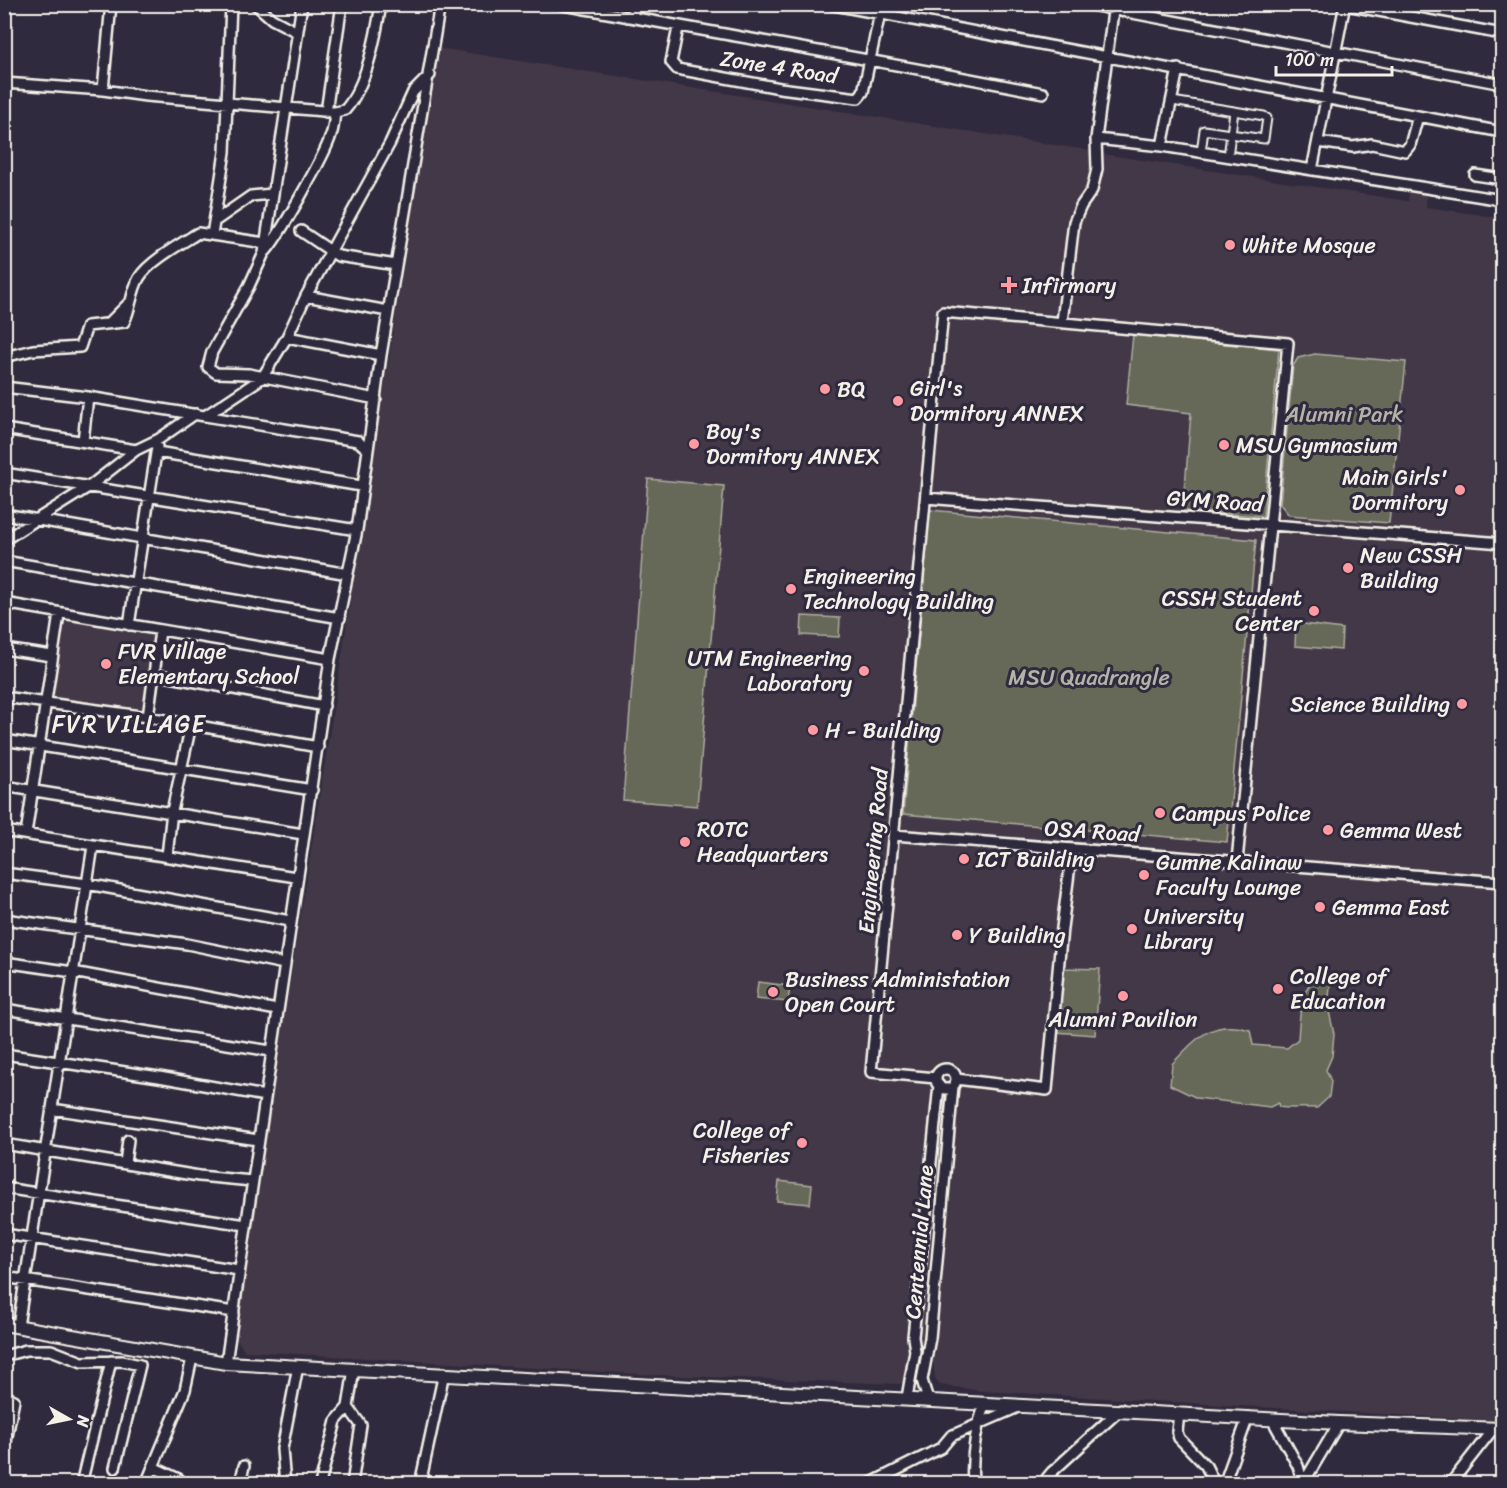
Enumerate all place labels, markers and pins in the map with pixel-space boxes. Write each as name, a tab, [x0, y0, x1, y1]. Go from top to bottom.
place label: White Mosque	[1242, 226, 1376, 265]
marker: White Mosque	[1223, 238, 1237, 252]
place label: Infirmary	[1021, 266, 1117, 305]
marker: Infirmary	[1000, 276, 1018, 294]
place label: Girl's Dormitory ANNEX	[910, 369, 1084, 433]
place label: BQ	[837, 370, 865, 409]
marker: BQ	[818, 382, 832, 396]
marker: Girl's Dormitory ANNEX	[891, 394, 905, 408]
place label: Boy's Dormitory ANNEX	[706, 412, 880, 476]
place label: MSU Gymnasium	[1236, 426, 1398, 465]
marker: Boy's Dormitory ANNEX	[687, 437, 701, 451]
marker: MSU Gymnasium	[1217, 438, 1231, 452]
place label: Main Girls' Dormitory	[1342, 458, 1449, 522]
marker: Main Girls' Dormitory	[1453, 483, 1467, 497]
place label: New CSSH Building	[1360, 536, 1463, 600]
place label: Engineering Technology Building	[803, 557, 994, 621]
marker: New CSSH Building	[1341, 561, 1355, 575]
place label: CSSH Student Center	[1162, 579, 1303, 643]
marker: Engineering Technology Building	[784, 582, 798, 596]
marker: CSSH Student Center	[1307, 604, 1321, 618]
place label: FVR Village Elementary School	[118, 632, 300, 696]
place label: UTM Engineering Laboratory	[688, 639, 853, 703]
marker: FVR Village Elementary School	[99, 657, 113, 671]
marker: UTM Engineering Laboratory	[857, 664, 871, 678]
place label: Science Building	[1290, 685, 1450, 724]
marker: Science Building	[1455, 697, 1469, 711]
place label: H - Building	[825, 711, 941, 750]
marker: H - Building	[806, 723, 820, 737]
place label: Campus Police	[1172, 794, 1311, 833]
marker: Campus Police	[1153, 806, 1167, 820]
place label: ROTC Headquarters	[697, 810, 828, 874]
place label: Gemma West	[1340, 811, 1462, 850]
marker: Gemma West	[1321, 823, 1335, 837]
marker: ROTC Headquarters	[678, 835, 692, 849]
place label: ICT Building	[975, 840, 1095, 879]
place label: Gumne Kalinaw Faculty Lounge	[1156, 843, 1302, 907]
marker: ICT Building	[957, 852, 971, 866]
marker: Gumne Kalinaw Faculty Lounge	[1137, 868, 1151, 882]
place label: Gemma East	[1332, 888, 1450, 927]
place label: University Library	[1144, 897, 1245, 961]
marker: Gemma East	[1313, 900, 1327, 914]
place label: Y Building	[969, 916, 1066, 955]
marker: University Library	[1125, 922, 1139, 936]
marker: Y Building	[950, 928, 964, 942]
place label: College of Education	[1290, 957, 1390, 1021]
place label: Business Administation Open Court	[785, 960, 1010, 1024]
marker: College of Education	[1271, 982, 1285, 996]
marker: Business Administation Open Court	[766, 985, 780, 999]
marker: Alumni Pavilion	[1116, 989, 1130, 1003]
place label: Alumni Pavilion	[1047, 1000, 1198, 1039]
place label: College of Fisheries	[693, 1111, 793, 1175]
marker: College of Fisheries	[795, 1136, 809, 1150]

